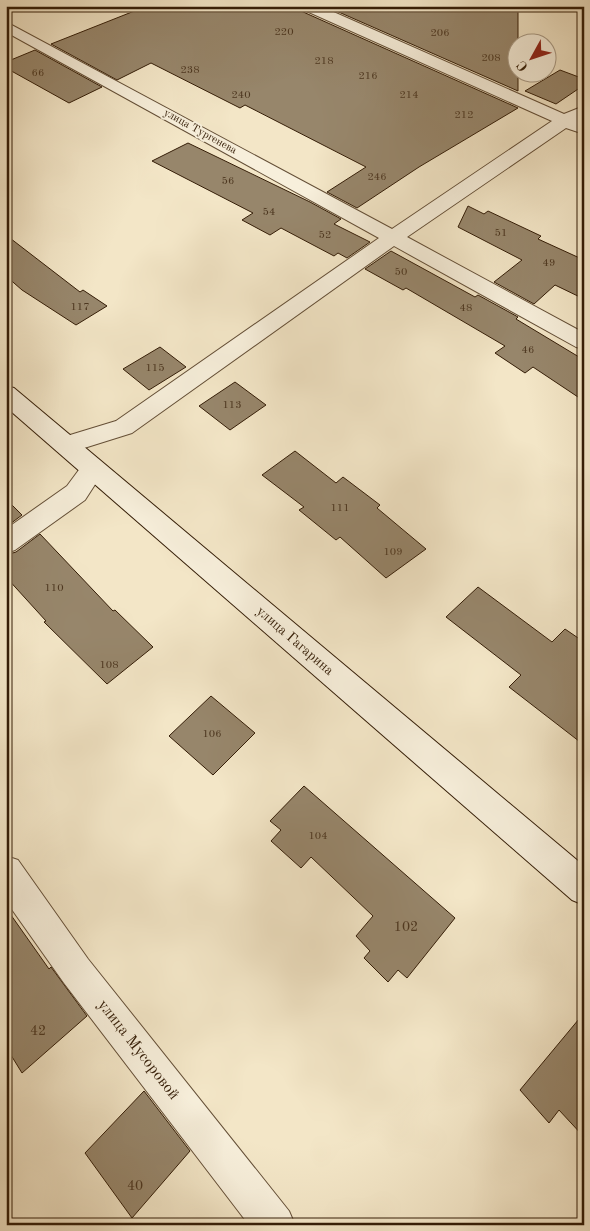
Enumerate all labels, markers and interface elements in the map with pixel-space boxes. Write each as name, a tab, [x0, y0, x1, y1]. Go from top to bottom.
house number: 220	[274, 27, 294, 38]
house number: 206	[430, 28, 450, 39]
north arrow	[508, 32, 558, 82]
house number: 208	[481, 53, 501, 64]
house number: 218	[314, 56, 334, 67]
text: С	[514, 58, 531, 74]
house number: 238	[180, 65, 200, 76]
house number: 66	[32, 68, 44, 79]
house number: 216	[358, 71, 378, 82]
house number: 240	[231, 90, 251, 101]
house number: 214	[399, 90, 419, 101]
street label: улица Тургенева	[162, 107, 239, 157]
house number: 212	[454, 110, 474, 121]
house number: 246	[367, 172, 387, 183]
house number: 56	[222, 176, 234, 187]
house number: 54	[263, 207, 275, 218]
house number: 51	[495, 228, 507, 239]
house number: 52	[319, 230, 331, 241]
house number: 49	[543, 258, 555, 269]
house number: 50	[395, 267, 407, 278]
house number: 117	[70, 302, 90, 313]
house number: 48	[460, 303, 472, 314]
house number: 46	[522, 345, 534, 356]
house number: 115	[145, 363, 165, 374]
house number: 113	[222, 400, 242, 411]
house number: 111	[330, 503, 350, 514]
house number: 109	[383, 547, 403, 558]
house number: 110	[44, 583, 64, 594]
street label: улица Гагарина	[254, 604, 336, 678]
house number: 108	[99, 660, 119, 671]
house number: 106	[202, 729, 222, 740]
house number: 104	[308, 831, 328, 842]
house number: 102	[394, 920, 418, 934]
street label: улица Мусоровой	[94, 997, 182, 1103]
house number: 42	[30, 1024, 46, 1038]
house number: 40	[127, 1179, 143, 1193]

